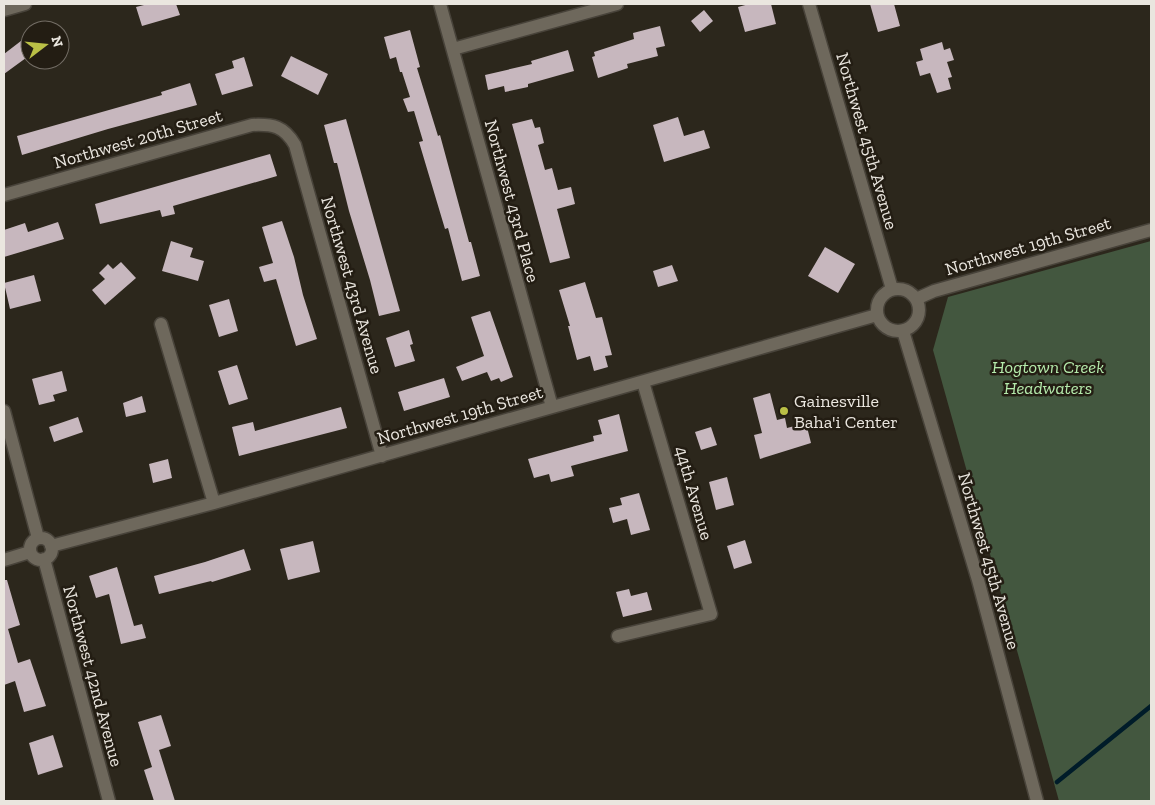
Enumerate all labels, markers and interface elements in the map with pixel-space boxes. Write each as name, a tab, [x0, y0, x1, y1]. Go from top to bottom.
north arrow	[20, 20, 70, 70]
text: N	[47, 34, 67, 49]
street label: Northwest 45th Avenue	[831, 50, 903, 232]
street label: Northwest 20th Street	[51, 104, 225, 174]
street label: Northwest 43rd Place	[480, 117, 544, 285]
street label: Northwest 43rd Avenue	[316, 194, 388, 376]
street label: Northwest 19th Street	[943, 212, 1114, 280]
park label: Hogtown Creek Headwaters	[992, 356, 1104, 399]
street label: Northwest 19th Street	[375, 381, 546, 449]
place label: Gainesville Baha'i Center	[794, 390, 898, 433]
marker: Gainesville Baha'i Center	[778, 405, 790, 417]
street label: 44th Avenue	[670, 444, 718, 542]
street label: Northwest 45th Avenue	[953, 470, 1025, 652]
street label: Northwest 42nd Avenue	[58, 583, 128, 769]

